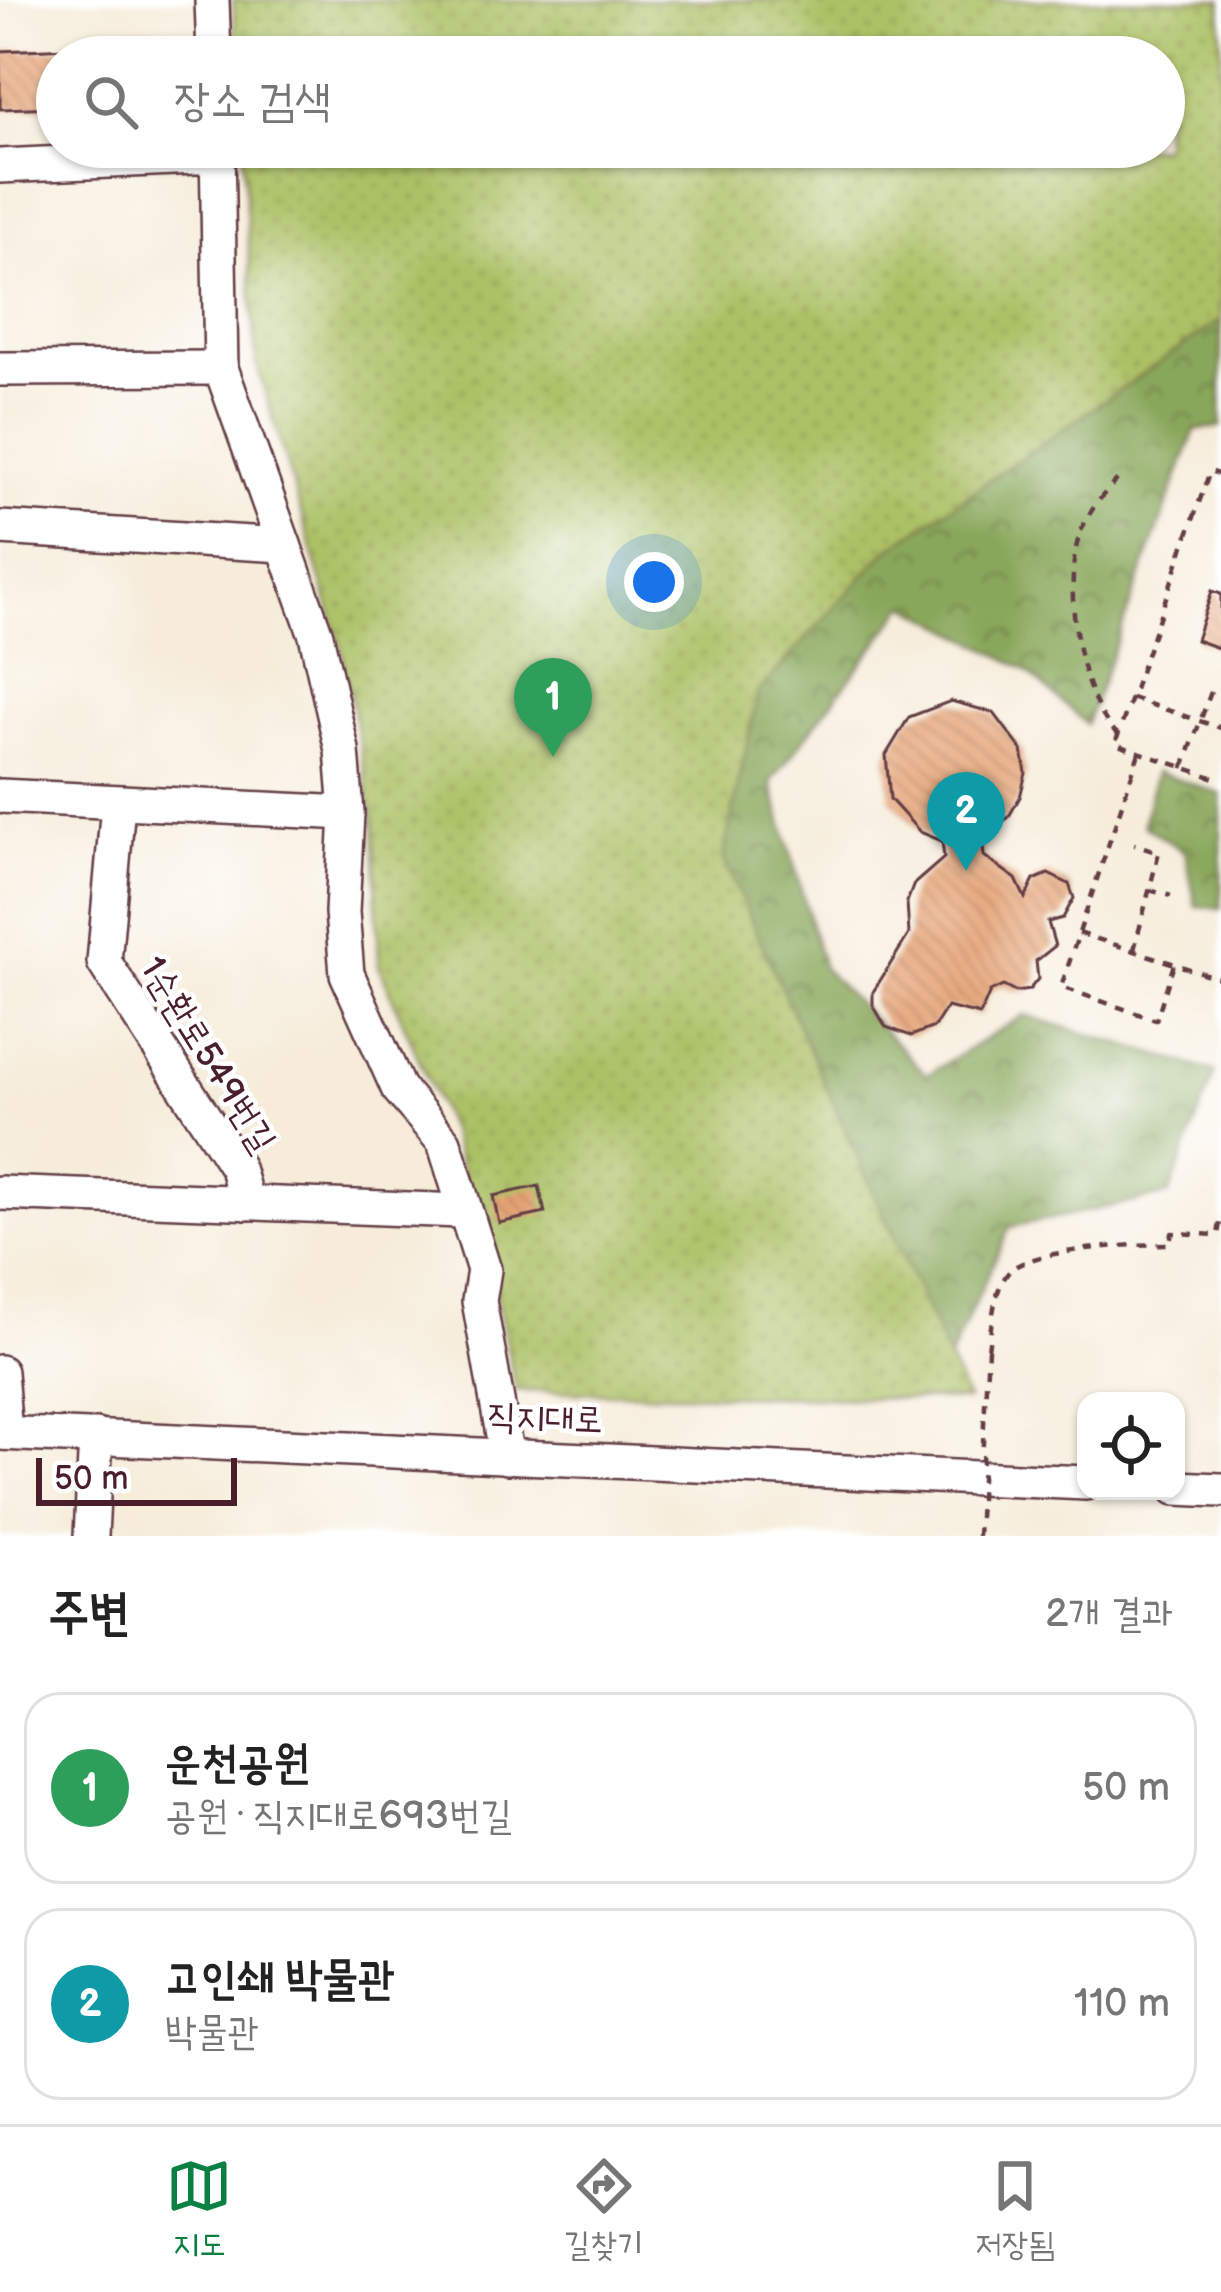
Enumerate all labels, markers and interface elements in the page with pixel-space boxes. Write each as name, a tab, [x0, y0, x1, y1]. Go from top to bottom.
search box	[36, 36, 1185, 168]
icon: search	[78, 69, 144, 135]
text: 장소 검색	[174, 74, 331, 129]
your location	[624, 552, 684, 612]
pin: 1	[514, 658, 592, 757]
pin: 2	[927, 772, 1005, 871]
street label: 1순환로549번길	[130, 949, 284, 1161]
map controls	[1077, 1392, 1185, 1500]
button: locate	[1077, 1392, 1185, 1500]
street label: 직지대로	[486, 1395, 604, 1443]
scale bar	[36, 1452, 237, 1505]
text: 50 m	[54, 1459, 129, 1499]
text: 주변	[48, 1583, 130, 1644]
text: 2개 결과	[1045, 1591, 1173, 1638]
text: 운천공원	[165, 1736, 310, 1791]
text: 1	[82, 1765, 98, 1812]
text: 50 m	[1082, 1765, 1170, 1812]
text: 공원 · 직지대로693번길	[165, 1793, 512, 1840]
text: 고인쇄 박물관	[165, 1952, 394, 2007]
text: 2	[78, 1981, 102, 2028]
text: 110 m	[1074, 1981, 1170, 2028]
text: 박물관	[165, 2009, 259, 2056]
tab: 지도	[166, 2153, 232, 2266]
tab: 길찾기	[564, 2153, 643, 2266]
tab: 저장됨	[975, 2153, 1055, 2266]

